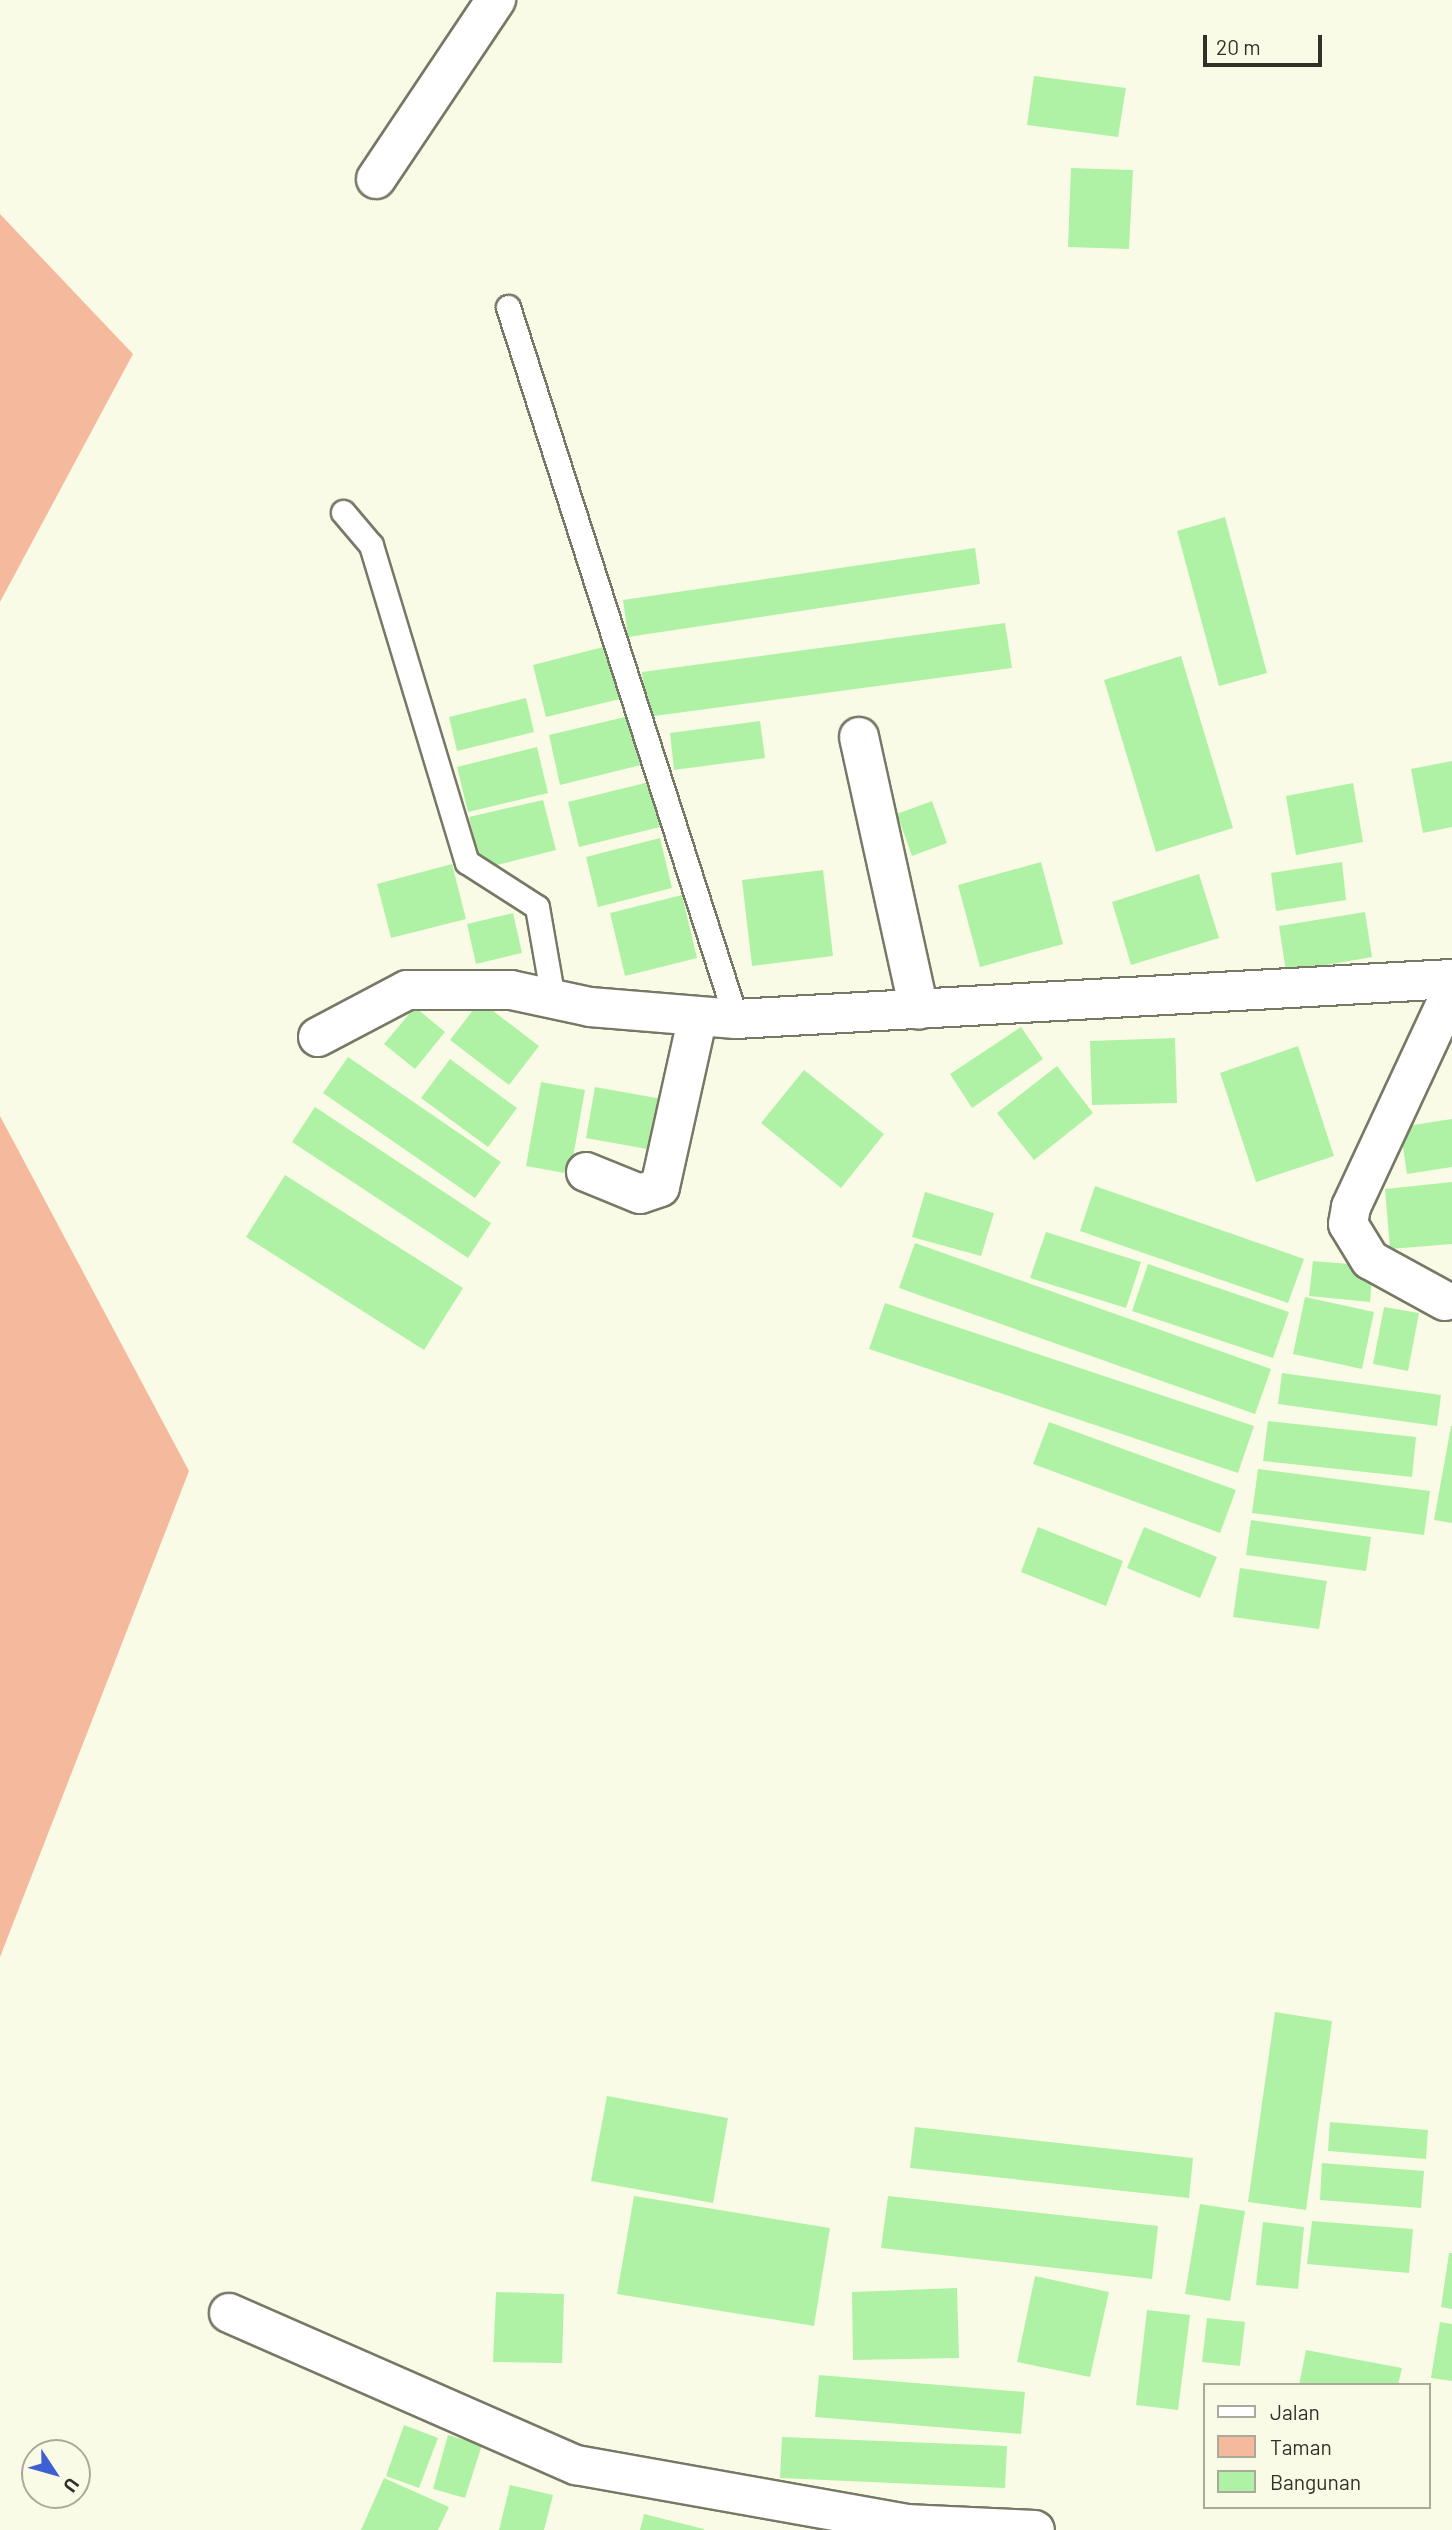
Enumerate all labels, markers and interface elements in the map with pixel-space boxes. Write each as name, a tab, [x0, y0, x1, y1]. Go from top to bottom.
scale bar	[1207, 21, 1326, 65]
text: 20 m	[1216, 34, 1261, 59]
legend	[1204, 2383, 1431, 2509]
text: Jalan	[1270, 2399, 1320, 2424]
text: Taman	[1270, 2434, 1332, 2459]
north arrow	[21, 2439, 91, 2509]
text: Bangunan	[1270, 2469, 1361, 2494]
text: U	[59, 2474, 85, 2497]

